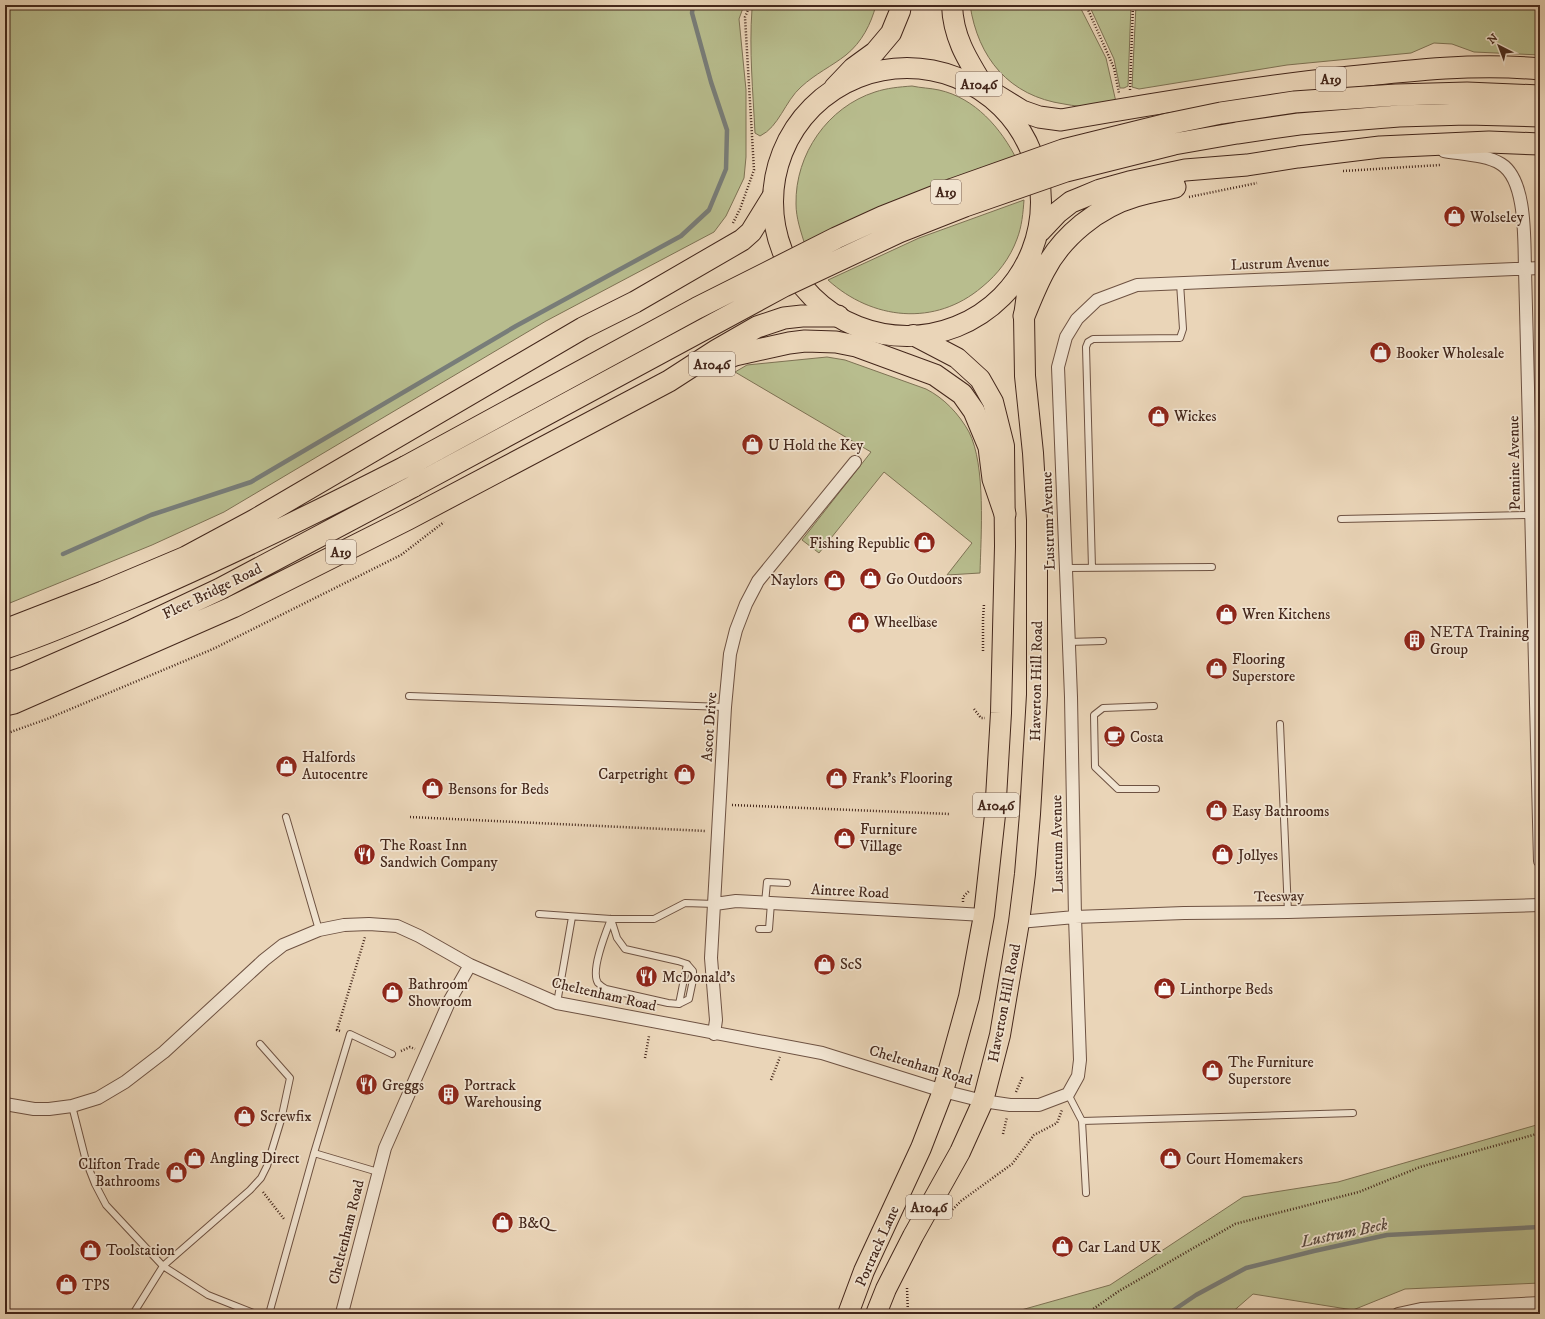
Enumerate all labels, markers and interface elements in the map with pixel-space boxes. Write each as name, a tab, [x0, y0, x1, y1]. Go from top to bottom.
north arrow	[1479, 26, 1519, 66]
text: N	[1485, 31, 1501, 48]
road number: A19	[1316, 67, 1346, 91]
road number: A1046	[956, 72, 1002, 96]
road number: A19	[931, 180, 961, 204]
shop icon: Wolseley	[1441, 204, 1467, 230]
place label: Wolseley	[1469, 208, 1525, 227]
street label: Lustrum Avenue	[1230, 252, 1330, 275]
shop icon: Booker Wholesale	[1368, 340, 1394, 366]
place label: Booker Wholesale	[1396, 344, 1504, 363]
road number: A1046	[689, 352, 735, 376]
shop icon: Wickes	[1145, 403, 1171, 429]
place label: Wickes	[1173, 407, 1217, 426]
street label: Pennine Avenue	[1504, 415, 1525, 511]
shop icon: U Hold the Key	[740, 432, 766, 458]
place label: U Hold the Key	[768, 436, 864, 455]
street label: Lustrum Avenue	[1037, 471, 1060, 571]
shop icon: Fishing Republic	[912, 530, 938, 556]
place label: Fishing Republic	[809, 534, 911, 553]
road number: A19	[326, 540, 356, 564]
street label: Fleet Bridge Road	[159, 559, 265, 624]
shop icon: Go Outdoors	[857, 566, 883, 592]
shop icon: Naylors	[821, 567, 847, 593]
place label: Go Outdoors	[886, 570, 962, 589]
place label: Naylors	[771, 571, 818, 590]
shop icon: Wren Kitchens	[1213, 601, 1239, 627]
place label: Wren Kitchens	[1241, 605, 1330, 624]
shop icon: Wheelbase	[846, 609, 872, 635]
place label: Wheelbase	[873, 613, 938, 632]
street label: Haverton Hill Road	[1026, 620, 1047, 741]
place label: NETA Training Group	[1430, 623, 1530, 659]
building icon: NETA Training Group	[1401, 628, 1427, 654]
place label: Flooring Superstore	[1232, 650, 1295, 686]
shop icon: Flooring Superstore	[1203, 655, 1229, 681]
street label: Ascot Drive	[698, 692, 721, 762]
cafe icon: Costa	[1102, 724, 1128, 750]
place label: Costa	[1130, 728, 1164, 747]
place label: Halfords Autocentre	[302, 748, 368, 784]
shop icon: Halfords Autocentre	[274, 753, 300, 779]
shop icon: Carpetright	[671, 761, 697, 787]
place label: Carpetright	[598, 765, 668, 784]
shop icon: Frank's Flooring	[824, 765, 850, 791]
place label: Frank's Flooring	[852, 769, 953, 788]
shop icon: Bensons for Beds	[419, 776, 445, 802]
place label: Bensons for Beds	[448, 780, 549, 799]
road number: A1046	[973, 793, 1019, 817]
street label: Lustrum Avenue	[1047, 795, 1068, 893]
shop icon: Easy Bathrooms	[1203, 798, 1229, 824]
place label: Easy Bathrooms	[1232, 802, 1329, 821]
place label: Furniture Village	[859, 820, 917, 856]
shop icon: Furniture Village	[832, 825, 858, 851]
place label: The Roast Inn Sandwich Company	[380, 836, 499, 872]
restaurant icon: The Roast Inn Sandwich Company	[351, 841, 377, 867]
shop icon: Jollyes	[1210, 842, 1236, 868]
place label: Jollyes	[1236, 846, 1278, 865]
street label: Aintree Road	[810, 880, 890, 903]
street label: Teesway	[1254, 887, 1305, 906]
street label: Haverton Hill Road	[984, 942, 1025, 1064]
shop icon: ScS	[811, 951, 837, 977]
place label: ScS	[840, 955, 862, 974]
restaurant icon: McDonald's	[633, 964, 659, 990]
place label: McDonald's	[662, 968, 735, 987]
street label: Cheltenham Road	[550, 973, 659, 1016]
place label: Bathroom Showroom	[408, 975, 472, 1011]
shop icon: Linthorpe Beds	[1151, 976, 1177, 1002]
shop icon: Bathroom Showroom	[379, 980, 405, 1006]
place label: Linthorpe Beds	[1180, 980, 1273, 999]
street label: Cheltenham Road	[867, 1041, 975, 1090]
place label: The Furniture Superstore	[1228, 1053, 1314, 1089]
shop icon: The Furniture Superstore	[1199, 1058, 1225, 1084]
restaurant icon: Greggs	[354, 1072, 380, 1098]
place label: Greggs	[382, 1076, 424, 1095]
place label: Portrack Warehousing	[463, 1076, 542, 1112]
building icon: Portrack Warehousing	[435, 1081, 461, 1107]
shop icon: Screwfix	[231, 1103, 257, 1129]
place label: Screwfix	[260, 1107, 312, 1126]
shop icon: Angling Direct	[182, 1145, 208, 1171]
shop icon: Court Homemakers	[1157, 1146, 1183, 1172]
place label: Angling Direct	[210, 1149, 300, 1168]
place label: Court Homemakers	[1186, 1150, 1303, 1169]
place label: Clifton Trade Bathrooms	[78, 1155, 160, 1191]
shop icon: Clifton Trade Bathrooms	[163, 1160, 189, 1186]
street label: Cheltenham Road	[324, 1177, 369, 1286]
road number: A1046	[906, 1195, 952, 1219]
street label: Portrack Lane	[851, 1203, 904, 1289]
shop icon: B&Q	[489, 1210, 515, 1236]
place label: B&Q	[518, 1214, 557, 1233]
water label: Lustrum Beck	[1298, 1214, 1390, 1252]
shop icon: Car Land UK	[1049, 1234, 1075, 1260]
shop icon: Toolstation	[78, 1237, 104, 1263]
place label: Car Land UK	[1078, 1238, 1161, 1257]
place label: Toolstation	[106, 1241, 175, 1260]
shop icon: TPS	[53, 1272, 79, 1298]
place label: TPS	[82, 1276, 110, 1295]

